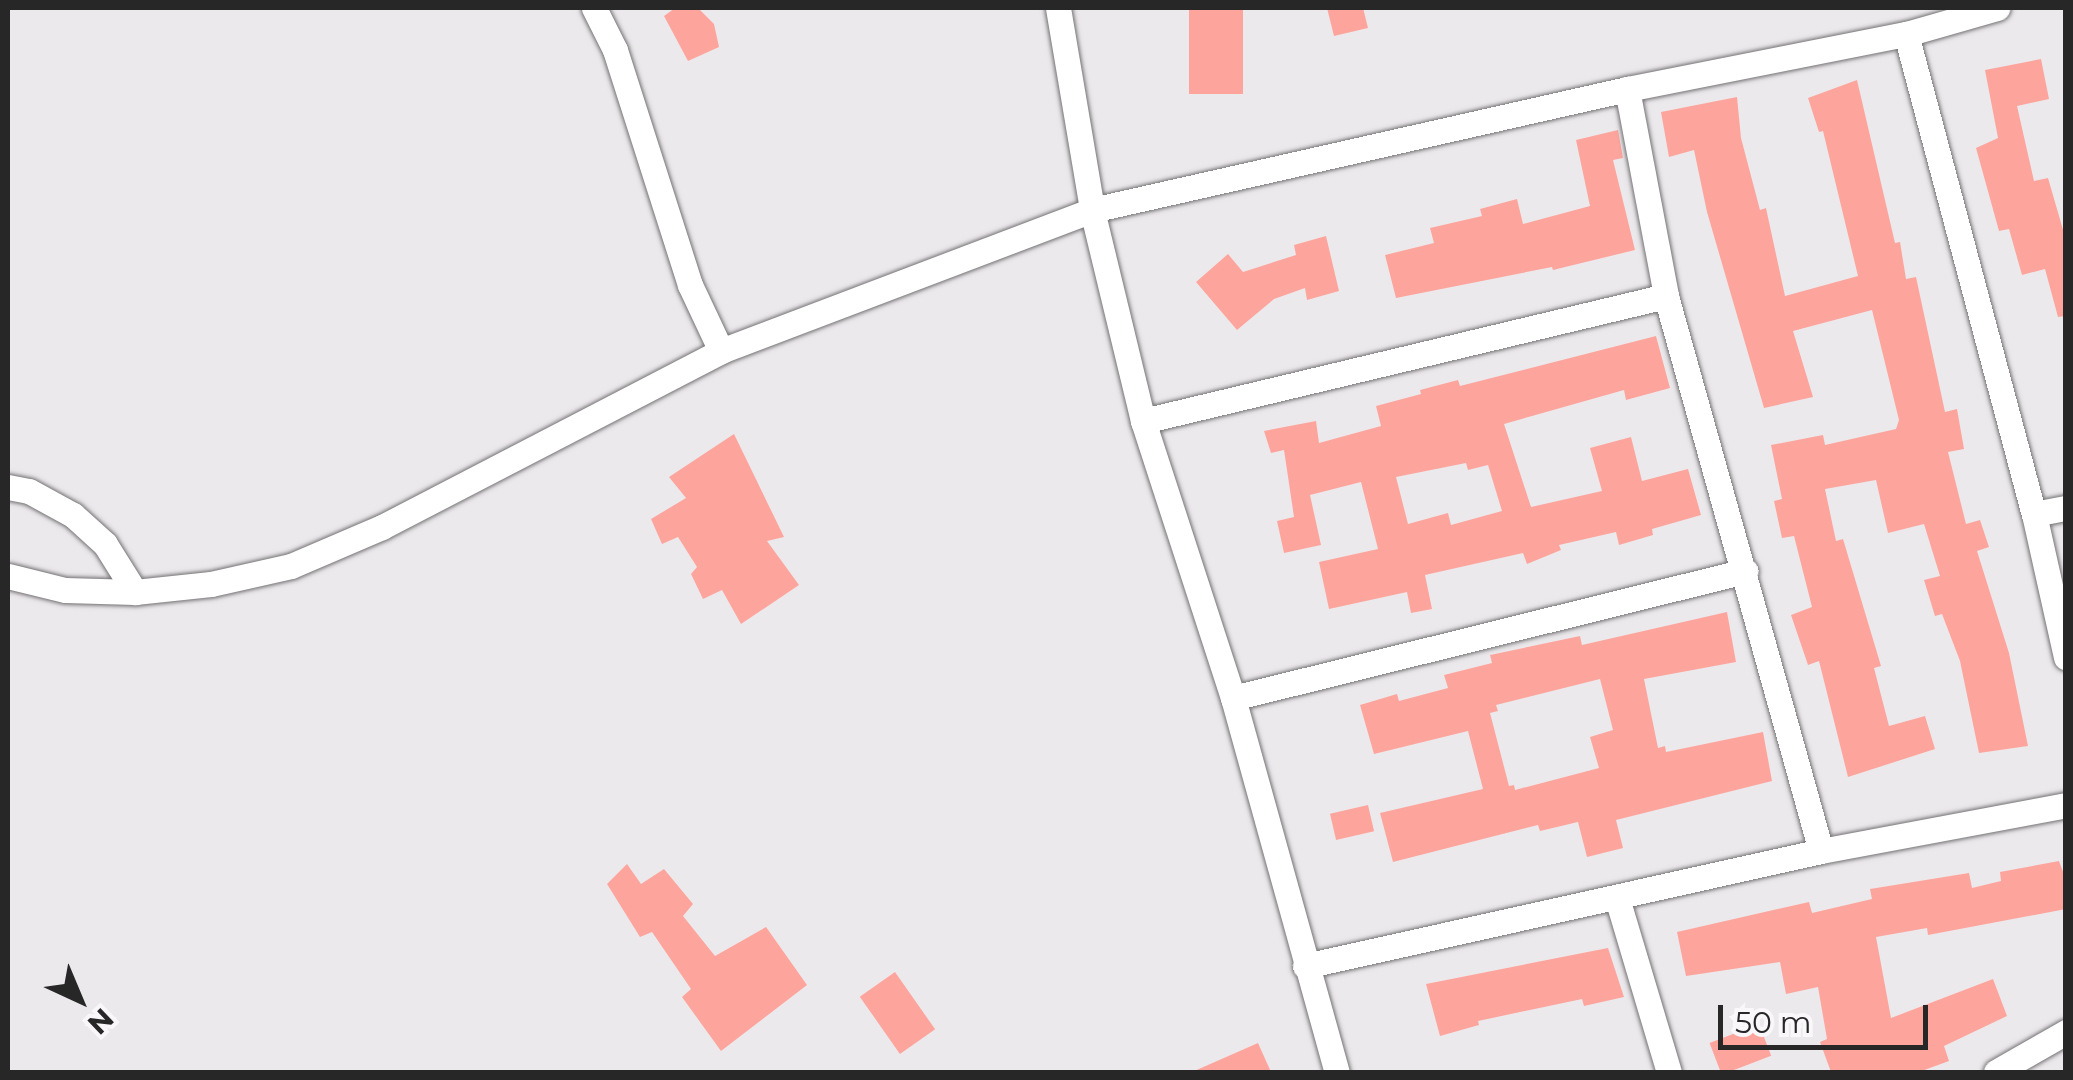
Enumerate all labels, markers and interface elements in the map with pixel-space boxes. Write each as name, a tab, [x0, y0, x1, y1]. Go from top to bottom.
north arrow	[30, 950, 130, 1050]
scale bar	[1723, 985, 1933, 1047]
text: N	[81, 1001, 121, 1042]
text: 50 m	[1735, 1004, 1812, 1041]

